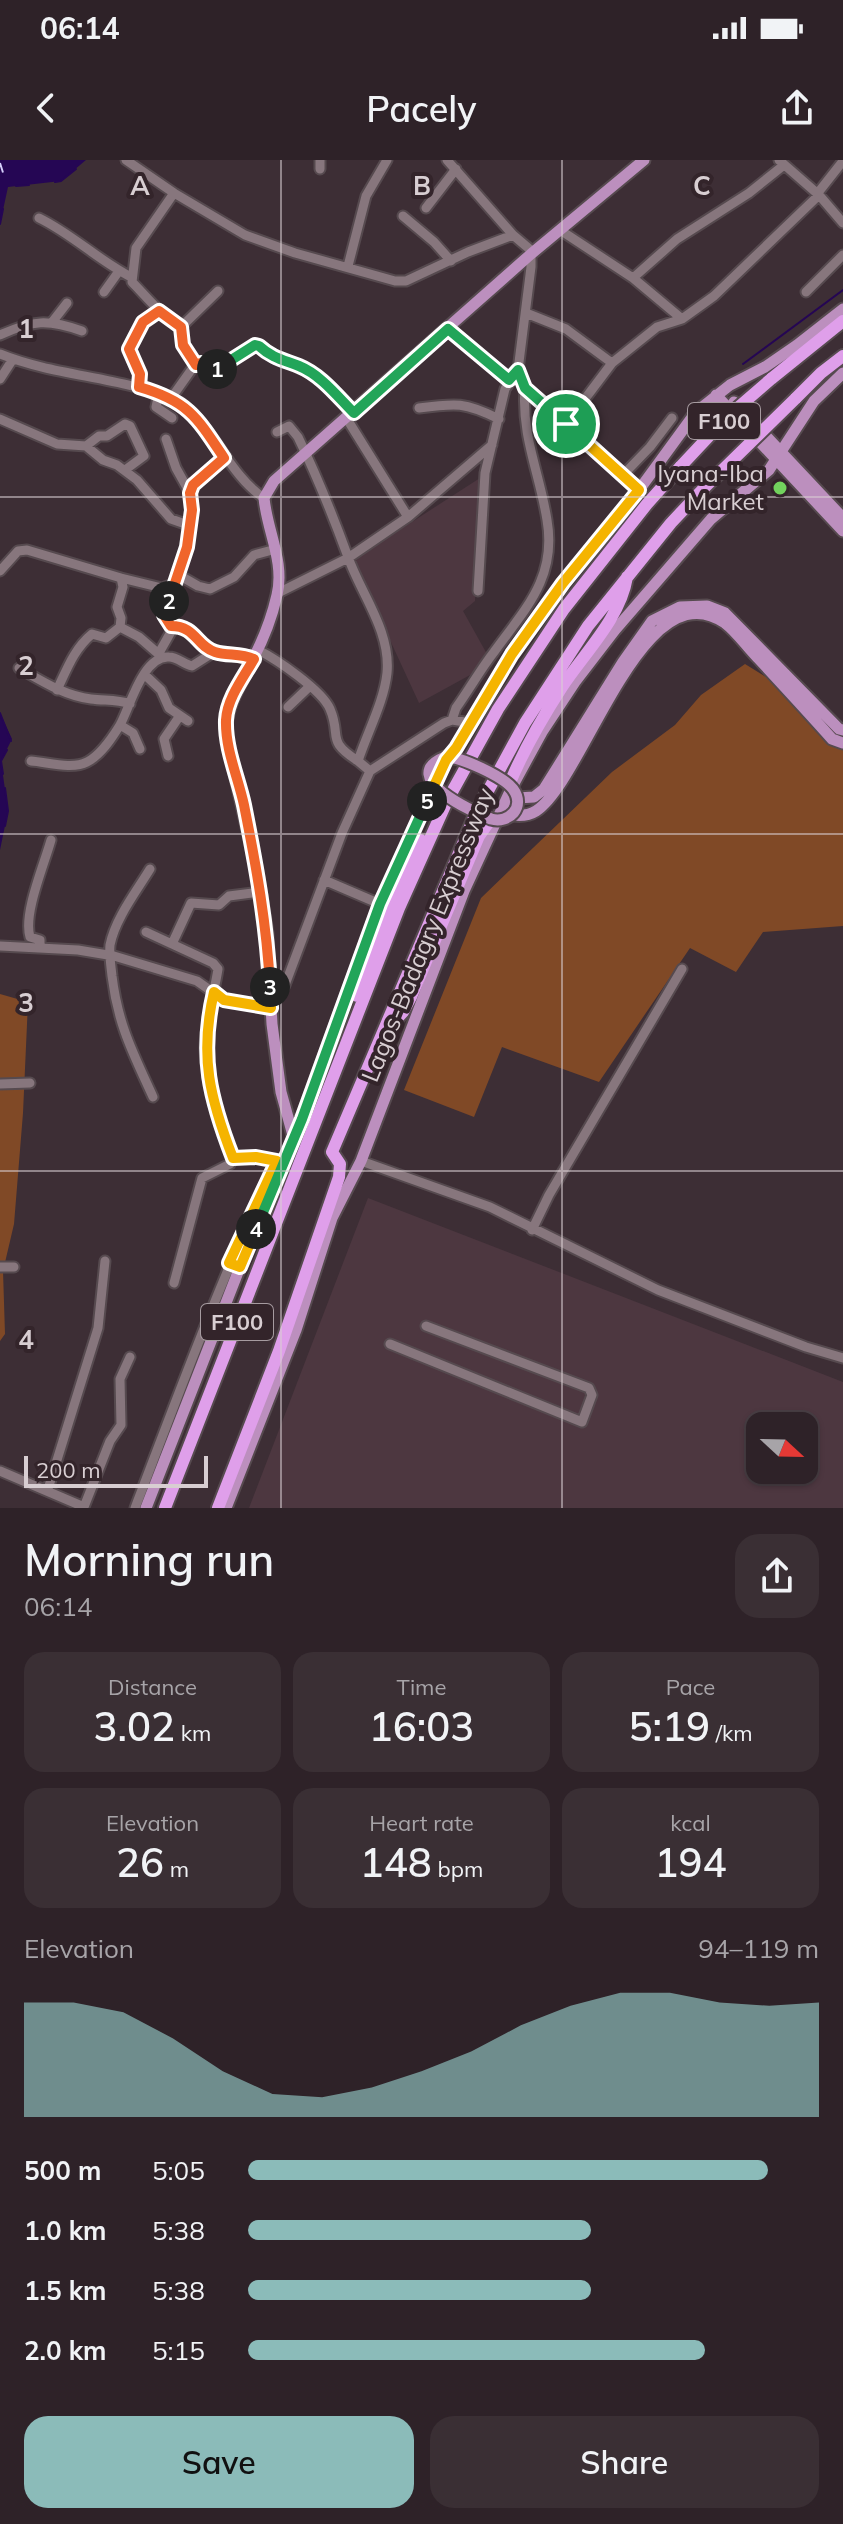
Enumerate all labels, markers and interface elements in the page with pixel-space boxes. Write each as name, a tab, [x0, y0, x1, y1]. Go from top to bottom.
text: 06:14	[40, 9, 119, 47]
icon: back	[24, 86, 68, 130]
text: Pacely	[366, 86, 477, 131]
icon: share	[775, 86, 819, 130]
text: A	[130, 169, 150, 202]
text: B	[413, 169, 431, 202]
text: C	[693, 169, 711, 202]
text: 1	[18, 312, 34, 345]
pin: 1	[197, 349, 237, 389]
text: 1	[210, 355, 224, 383]
pin	[532, 390, 600, 458]
icon: arrive	[544, 402, 588, 446]
road number: F100	[688, 403, 760, 439]
place label: Iyana-Iba Market	[657, 458, 764, 516]
marker: Iyana-Iba Market	[771, 479, 789, 497]
pin: 2	[149, 581, 189, 621]
text: 2	[162, 587, 176, 615]
text: 2	[18, 649, 34, 682]
pin: 5	[407, 781, 447, 821]
street label: Lagos-Badagry Expressway	[354, 783, 500, 1086]
text: 5	[420, 787, 434, 815]
pin: 3	[250, 967, 290, 1007]
text: 3	[263, 973, 277, 1001]
text: 3	[18, 986, 34, 1019]
pin: 4	[236, 1209, 276, 1249]
text: 4	[249, 1215, 263, 1243]
road number: F100	[201, 1304, 273, 1340]
text: 4	[18, 1323, 34, 1356]
north arrow	[746, 1412, 818, 1484]
map controls	[746, 1412, 818, 1484]
scale bar	[24, 1452, 208, 1488]
text: 200 m	[36, 1456, 101, 1484]
text: Morning run	[24, 1532, 274, 1587]
button: share	[735, 1534, 819, 1618]
text: 06:14	[24, 1590, 92, 1623]
text: Distance	[108, 1673, 197, 1701]
text: Time	[397, 1673, 446, 1701]
text: Pace	[666, 1673, 715, 1701]
text: 3.02	[94, 1701, 175, 1751]
text: 16:03	[369, 1701, 474, 1751]
text: 5:19	[628, 1701, 710, 1751]
text: km	[175, 1719, 211, 1747]
text: /km	[710, 1719, 753, 1747]
text: Elevation	[106, 1809, 199, 1837]
text: Heart rate	[369, 1809, 474, 1837]
text: kcal	[670, 1809, 711, 1837]
text: 26	[116, 1837, 164, 1887]
text: 148	[360, 1837, 432, 1887]
text: 194	[655, 1837, 727, 1887]
text: m	[164, 1855, 189, 1883]
text: bpm	[432, 1855, 483, 1883]
text: Elevation	[24, 1932, 134, 1965]
text: 94–119 m	[698, 1932, 819, 1965]
text: 500 m	[24, 2154, 101, 2187]
text: 5:05	[152, 2154, 205, 2187]
text: 1.0 km	[24, 2214, 107, 2247]
text: 5:38	[152, 2214, 205, 2247]
text: 1.5 km	[24, 2274, 107, 2307]
text: 5:38	[152, 2274, 205, 2307]
text: 2.0 km	[24, 2334, 107, 2367]
text: 5:15	[152, 2334, 205, 2367]
button: Save	[24, 2416, 414, 2508]
button: Share	[430, 2416, 819, 2508]

